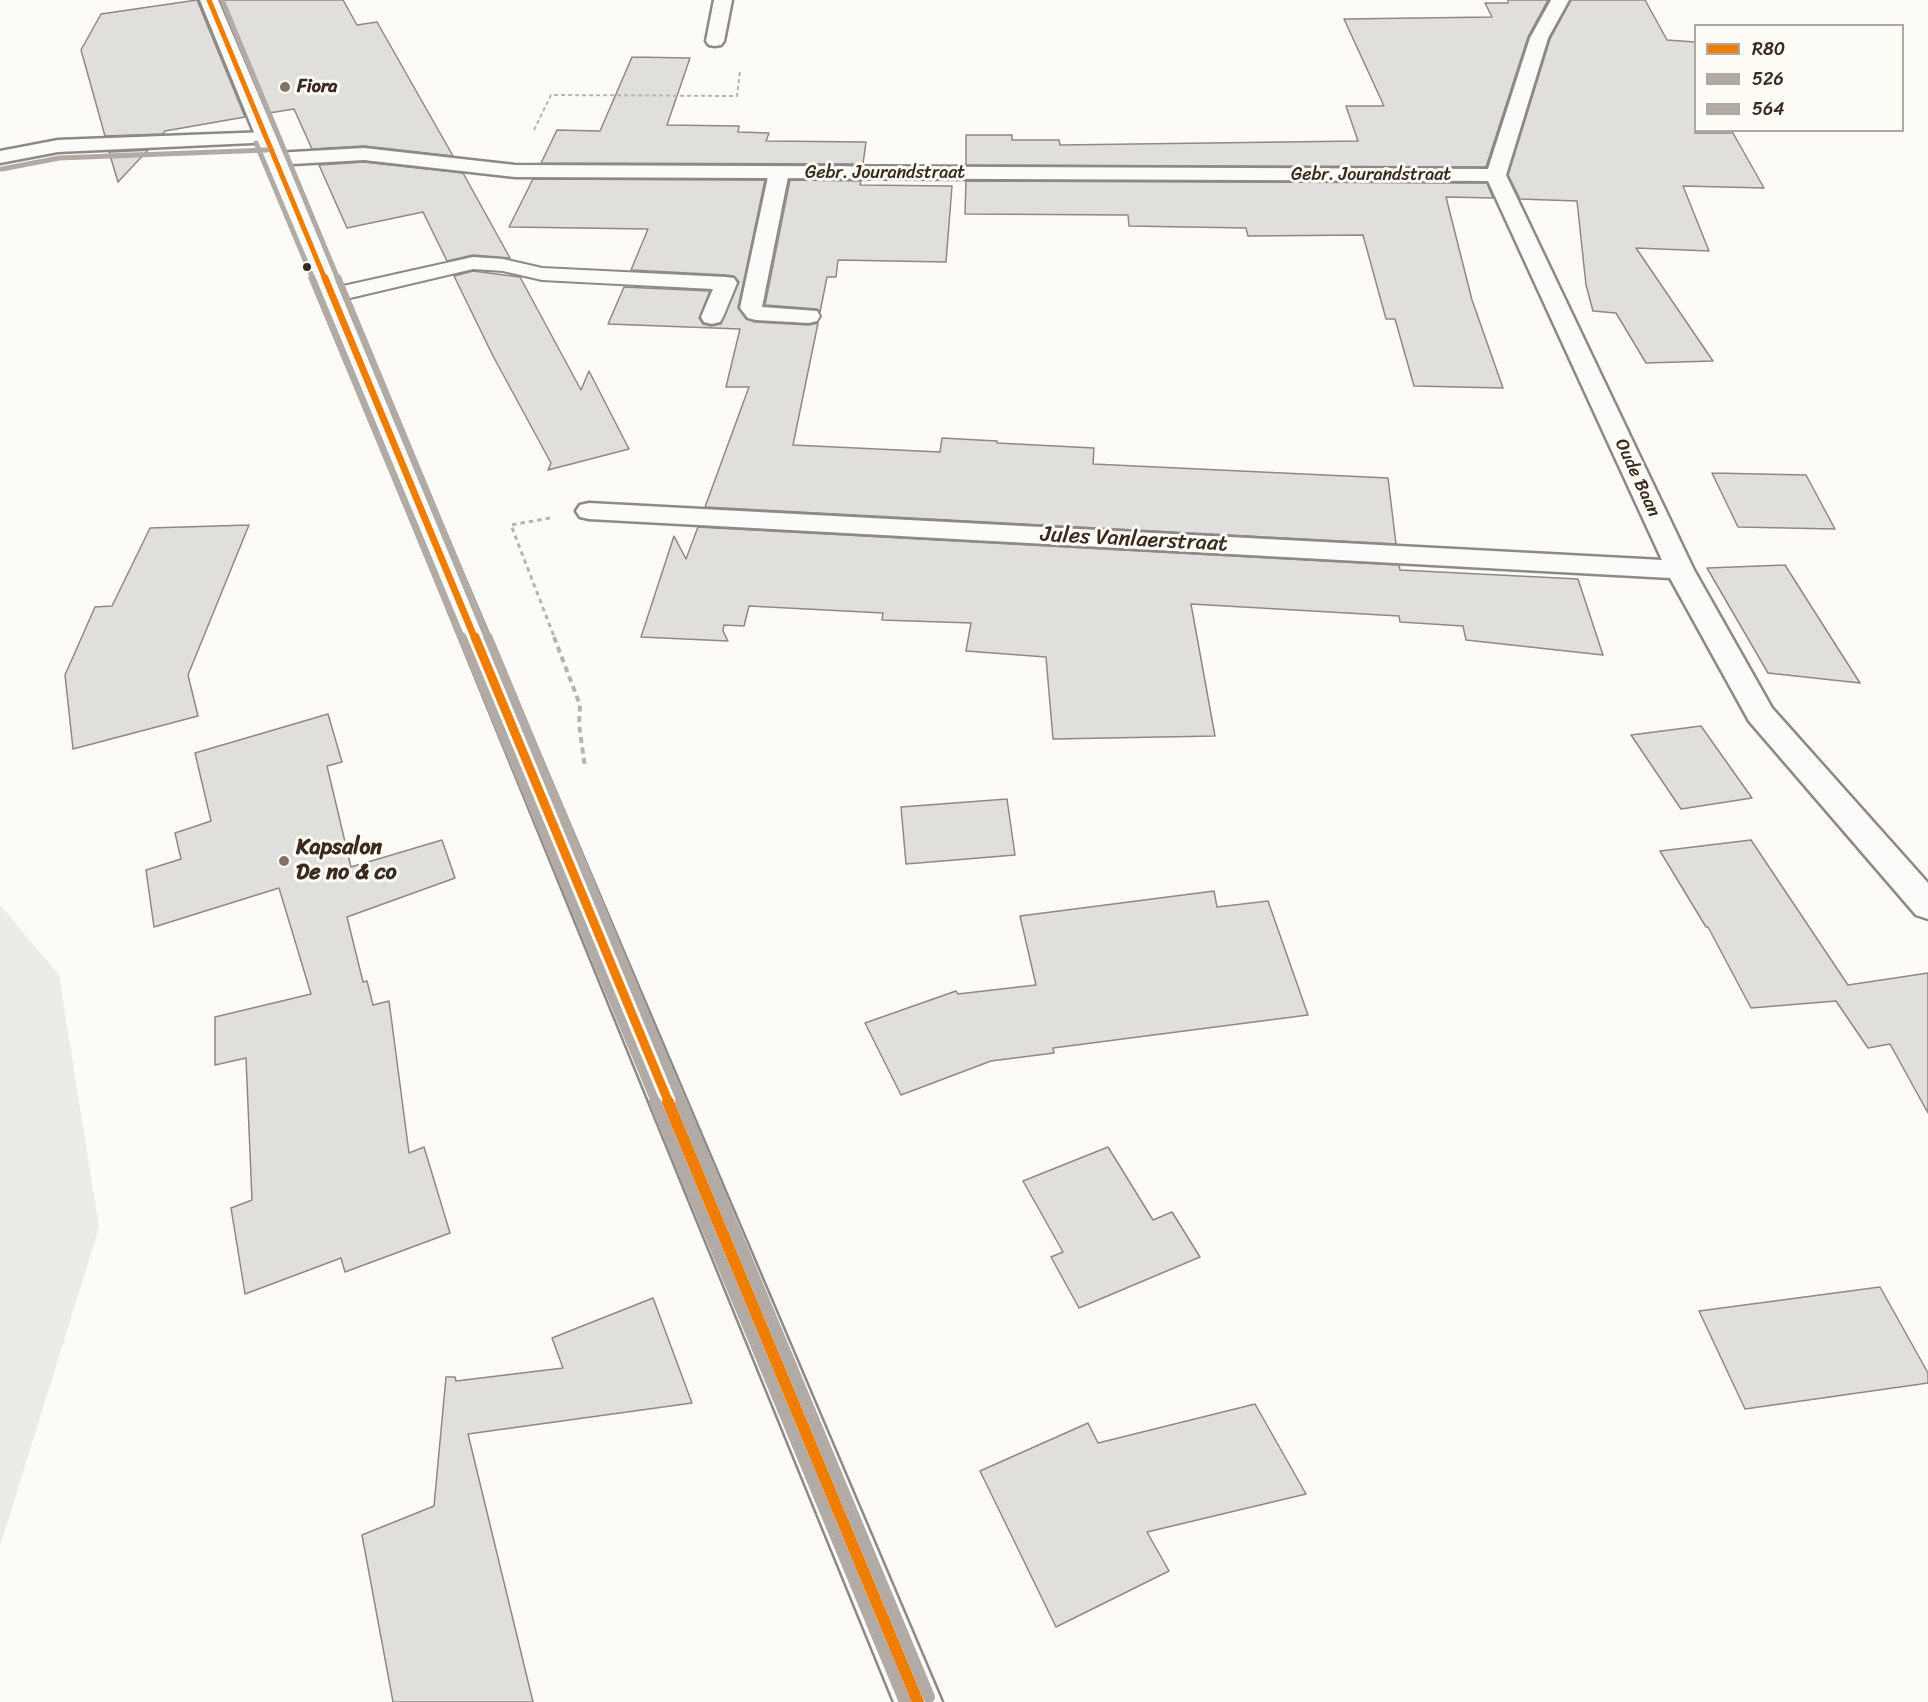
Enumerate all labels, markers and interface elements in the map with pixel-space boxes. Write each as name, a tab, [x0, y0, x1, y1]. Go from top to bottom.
legend	[1694, 24, 1904, 132]
text: R80	[1752, 33, 1785, 65]
text: 526	[1752, 63, 1784, 95]
place label: Fiora	[297, 76, 337, 98]
marker: Fiora	[278, 80, 292, 94]
text: 564	[1752, 93, 1784, 125]
street label: Gebr. Jourandstraat	[805, 162, 965, 184]
street label: Gebr. Jourandstraat	[1291, 164, 1451, 186]
unlabelled marker	[301, 261, 313, 273]
street label: Oude Baan	[1609, 435, 1665, 521]
street label: Jules Vanlaerstraat	[1040, 522, 1228, 558]
place label: Kapsalon De no & co	[296, 835, 397, 886]
marker: Kapsalon De no & co	[277, 854, 291, 868]

